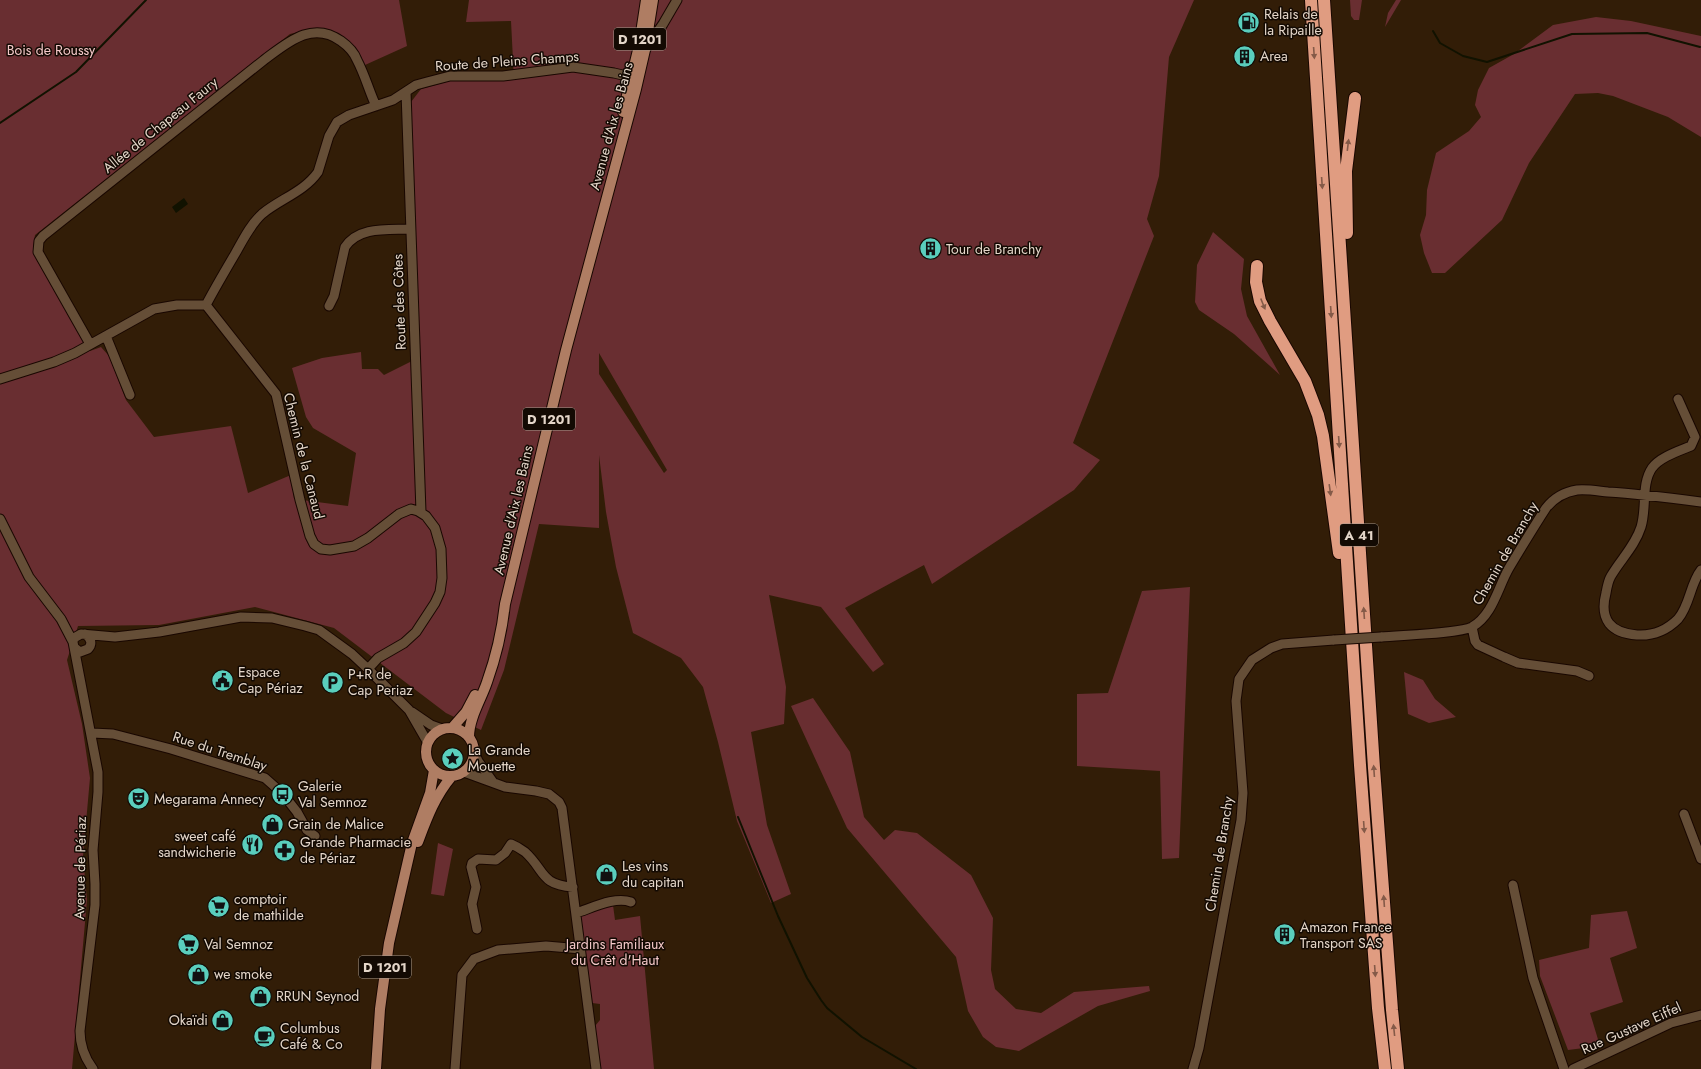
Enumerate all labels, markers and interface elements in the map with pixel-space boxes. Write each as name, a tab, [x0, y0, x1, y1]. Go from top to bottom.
place label: Relais de la Ripaille	[1264, 4, 1322, 40]
fuel station icon: Relais de la Ripaille	[1236, 9, 1262, 35]
road number: D 1201	[614, 28, 666, 50]
park label: Bois de Roussy	[7, 40, 96, 60]
building icon: Area	[1231, 43, 1257, 69]
street label: Route de Pleins Champs	[434, 46, 580, 76]
place label: Area	[1260, 46, 1288, 66]
one-way arrow	[1311, 47, 1318, 59]
street label: Avenue d'Aix les Bains	[584, 59, 638, 192]
street label: Allée de Chapeau Faury	[98, 72, 222, 178]
one-way arrow	[1345, 139, 1351, 151]
one-way arrow	[1319, 177, 1326, 189]
building icon: Tour de Branchy	[917, 236, 943, 262]
place label: Tour de Branchy	[946, 239, 1042, 259]
street label: Route des Côtes	[387, 253, 411, 350]
one-way arrow	[1260, 299, 1266, 311]
one-way arrow	[1327, 306, 1334, 318]
street label: Chemin de la Canaud	[279, 391, 329, 521]
road number: D 1201	[523, 408, 575, 430]
one-way arrow	[1336, 436, 1342, 449]
street label: Avenue d'Aix les Bains	[488, 443, 538, 577]
one-way arrow	[1327, 484, 1333, 496]
street label: Chemin de Branchy	[1467, 497, 1543, 608]
road number: A 41	[1340, 524, 1378, 546]
one-way arrow	[1360, 607, 1367, 619]
place label: Espace Cap Périaz	[238, 662, 303, 698]
place label: P+R de Cap Periaz	[348, 664, 413, 700]
public building icon: Espace Cap Périaz	[209, 667, 235, 693]
parking icon: P+R de Cap Periaz	[320, 669, 346, 695]
street label: Rue du Tremblay	[170, 726, 271, 776]
place label: La Grande Mouette	[468, 740, 530, 776]
place icon: La Grande Mouette	[439, 745, 465, 771]
one-way arrow	[1370, 765, 1377, 777]
place label: Galerie Val Semnoz	[298, 776, 368, 812]
bus stop icon: Galerie Val Semnoz	[270, 781, 296, 807]
theatre icon: Megarama Annecy	[126, 786, 152, 812]
place label: Megarama Annecy	[154, 789, 265, 809]
street label: Chemin de Branchy	[1200, 794, 1238, 913]
shop icon: Grain de Malice	[259, 811, 285, 837]
place label: Grain de Malice	[288, 814, 384, 834]
street label: Avenue de Périaz	[69, 816, 91, 920]
one-way arrow	[1361, 821, 1368, 833]
place label: sweet café sandwicherie	[158, 826, 236, 862]
restaurant icon: sweet café sandwicherie	[239, 831, 265, 857]
place label: Grande Pharmacie de Périaz	[300, 832, 411, 868]
pharmacy icon: Grande Pharmacie de Périaz	[272, 837, 298, 863]
place label: Les vins du capitan	[622, 856, 684, 892]
shop icon: Les vins du capitan	[593, 861, 619, 887]
place label: comptoir de mathilde	[234, 889, 304, 925]
supermarket icon: comptoir de mathilde	[206, 894, 232, 920]
one-way arrow	[1380, 895, 1387, 907]
place label: Amazon France Transport SAS	[1300, 917, 1392, 953]
building icon: Amazon France Transport SAS	[1272, 922, 1298, 948]
supermarket icon: Val Semnoz	[175, 931, 201, 957]
place label: Val Semnoz	[204, 934, 274, 954]
park label: Jardins Familiaux du Crêt d'Haut	[564, 934, 664, 970]
road number: D 1201	[359, 956, 411, 978]
shop icon: we smoke	[185, 961, 211, 987]
place label: we smoke	[214, 964, 272, 984]
one-way arrow	[1372, 965, 1379, 977]
shop icon: RRUN Seynod	[247, 983, 273, 1009]
place label: RRUN Seynod	[276, 986, 359, 1006]
street label: Rue Gustave Eiffel	[1578, 997, 1684, 1059]
shop icon: Okaïdi	[210, 1007, 236, 1033]
place label: Okaïdi	[169, 1010, 208, 1030]
place label: Columbus Café & Co	[280, 1018, 343, 1054]
cafe icon: Columbus Café & Co	[251, 1023, 277, 1049]
one-way arrow	[1391, 1024, 1397, 1036]

